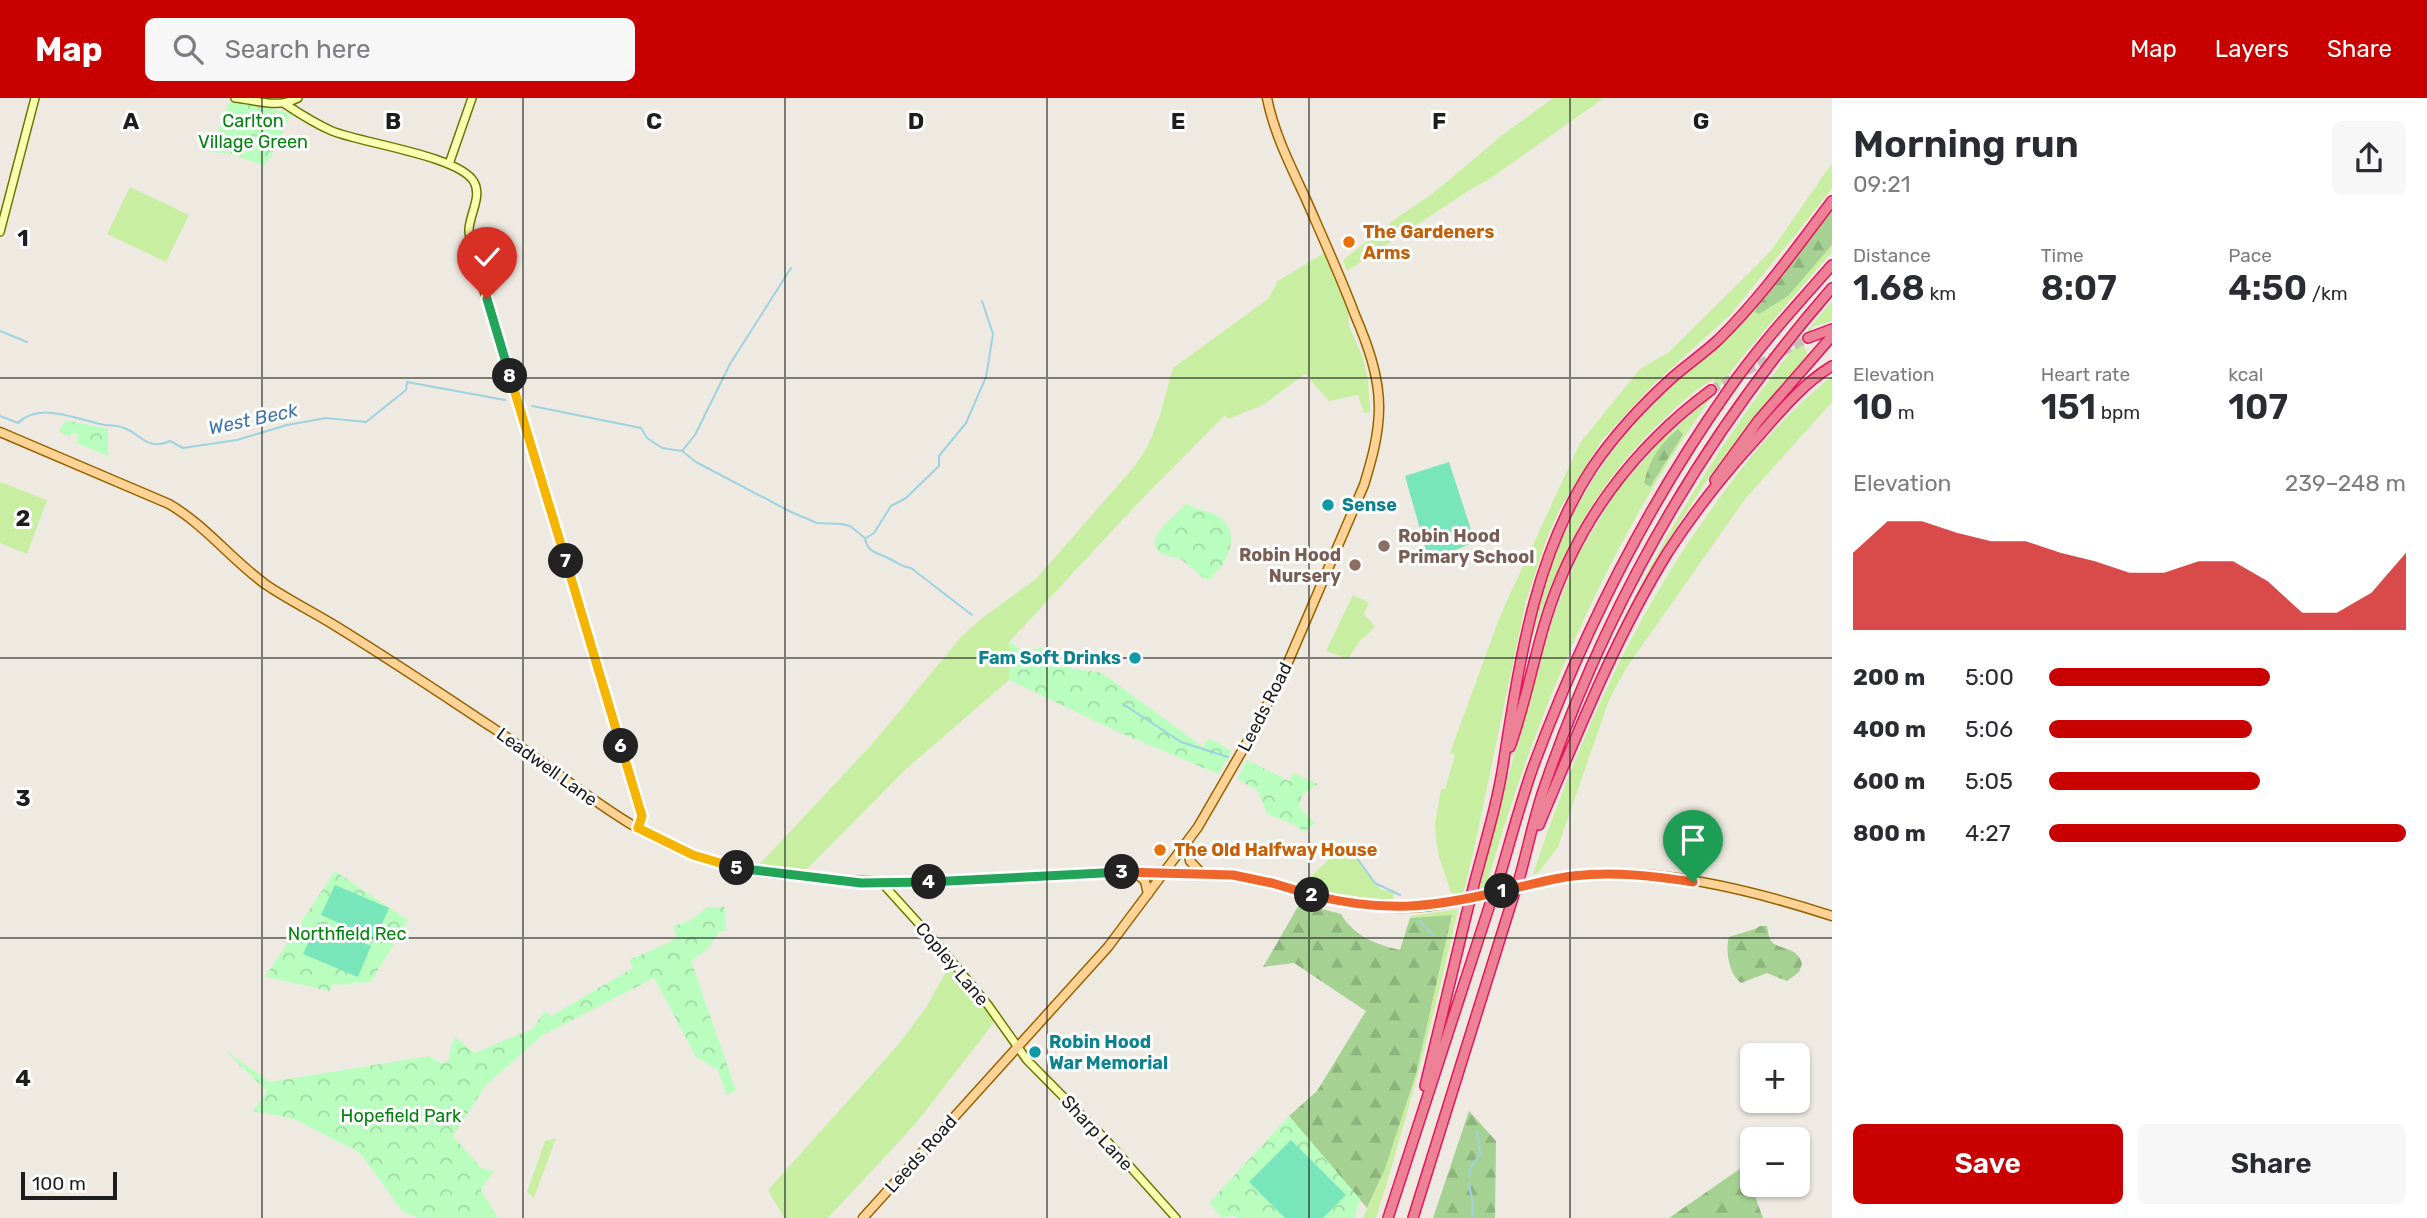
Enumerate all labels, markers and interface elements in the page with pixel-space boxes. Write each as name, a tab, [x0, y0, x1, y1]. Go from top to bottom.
search box	[145, 18, 635, 81]
text: Map	[35, 30, 103, 69]
icon: search	[169, 30, 207, 68]
text: Search here	[225, 34, 370, 65]
text: Map	[2130, 35, 2177, 63]
text: Layers	[2215, 35, 2289, 63]
text: Share	[2327, 35, 2392, 63]
text: A	[123, 107, 140, 135]
text: B	[385, 107, 401, 135]
text: C	[646, 107, 662, 135]
text: D	[908, 107, 924, 135]
text: E	[1171, 107, 1185, 135]
text: F	[1432, 107, 1446, 135]
text: G	[1693, 107, 1709, 135]
park label: Carlton Village Green	[198, 110, 308, 153]
text: Morning run	[1853, 121, 2079, 167]
button: share	[2332, 121, 2406, 195]
text: 09:21	[1853, 170, 1910, 198]
place label: The Gardeners Arms	[1363, 221, 1494, 264]
text: 1	[17, 224, 29, 252]
pin	[457, 227, 517, 299]
marker: The Gardeners Arms	[1341, 234, 1357, 250]
icon: check	[468, 238, 506, 276]
text: Distance	[1853, 244, 1931, 267]
text: Time	[2041, 244, 2084, 267]
text: Pace	[2228, 244, 2272, 267]
text: 1.68	[1853, 267, 1925, 309]
text: 8:07	[2041, 267, 2117, 309]
text: 4:50	[2228, 267, 2307, 309]
text: km	[1925, 282, 1956, 305]
text: /km	[2307, 282, 2348, 305]
pin: 8	[492, 358, 528, 394]
text: Elevation	[1853, 363, 1934, 386]
text: Heart rate	[2041, 363, 2130, 386]
text: kcal	[2228, 363, 2263, 386]
text: 8	[503, 364, 516, 387]
text: 10	[1853, 386, 1893, 428]
text: 151	[2041, 386, 2096, 428]
text: 107	[2228, 386, 2288, 428]
water label: West Beck	[206, 398, 300, 440]
text: m	[1893, 401, 1915, 424]
text: bpm	[2096, 401, 2140, 424]
text: Elevation	[1853, 469, 1952, 497]
text: 239–248 m	[2285, 469, 2406, 497]
place label: Sense	[1342, 494, 1397, 516]
marker: Sense	[1320, 497, 1336, 513]
text: 2	[16, 504, 30, 532]
place label: Robin Hood Primary School	[1398, 525, 1534, 568]
marker: Robin Hood Primary School	[1376, 538, 1392, 554]
pin: 7	[548, 544, 584, 578]
place label: Robin Hood Nursery	[1239, 544, 1341, 587]
text: 7	[560, 549, 571, 572]
marker: Robin Hood Nursery	[1347, 557, 1363, 573]
place label: Fam Soft Drinks	[978, 647, 1121, 669]
marker: Fam Soft Drinks	[1127, 650, 1143, 666]
street label: Leeds Road	[1233, 659, 1297, 755]
text: 200 m	[1853, 663, 1925, 691]
text: 5:00	[1965, 663, 2014, 691]
text: 400 m	[1853, 715, 1926, 743]
text: 5:06	[1965, 715, 2013, 743]
street label: Leadwell Lane	[492, 723, 602, 811]
pin: 6	[604, 728, 638, 764]
text: 6	[614, 734, 627, 757]
text: 600 m	[1853, 767, 1925, 795]
text: 5:05	[1965, 767, 2013, 795]
text: 3	[15, 784, 31, 812]
pin	[1663, 810, 1723, 882]
text: 800 m	[1853, 819, 1926, 847]
text: 4:27	[1965, 819, 2010, 847]
icon: arrive	[1674, 821, 1712, 859]
place label: The Old Halfway House	[1174, 839, 1378, 861]
marker: The Old Halfway House	[1152, 842, 1168, 858]
pin: 5	[720, 850, 754, 886]
pin: 3	[1104, 854, 1140, 890]
text: 5	[730, 856, 743, 879]
text: 3	[1115, 860, 1128, 883]
pin: 4	[912, 864, 946, 900]
text: 4	[922, 870, 935, 893]
pin: 1	[1484, 874, 1520, 908]
pin: 2	[1294, 878, 1330, 912]
text: 1	[1497, 879, 1506, 902]
text: 2	[1305, 883, 1318, 906]
street label: Copley Lane	[911, 918, 993, 1010]
park label: Northfield Rec	[288, 923, 406, 945]
place label: Robin Hood War Memorial	[1049, 1031, 1168, 1074]
map controls	[1740, 1043, 1810, 1197]
button: +	[1740, 1043, 1810, 1113]
marker: Robin Hood War Memorial	[1027, 1044, 1043, 1060]
text: 4	[15, 1064, 31, 1092]
street label: Sharp Lane	[1057, 1091, 1137, 1175]
park label: Hopefield Park	[341, 1105, 462, 1127]
street label: Leeds Road	[880, 1111, 962, 1197]
button: Save	[1853, 1124, 2123, 1204]
button: Share	[2137, 1124, 2406, 1204]
button: −	[1740, 1127, 1810, 1197]
scale bar	[21, 1169, 117, 1201]
text: 100 m	[32, 1172, 86, 1195]

